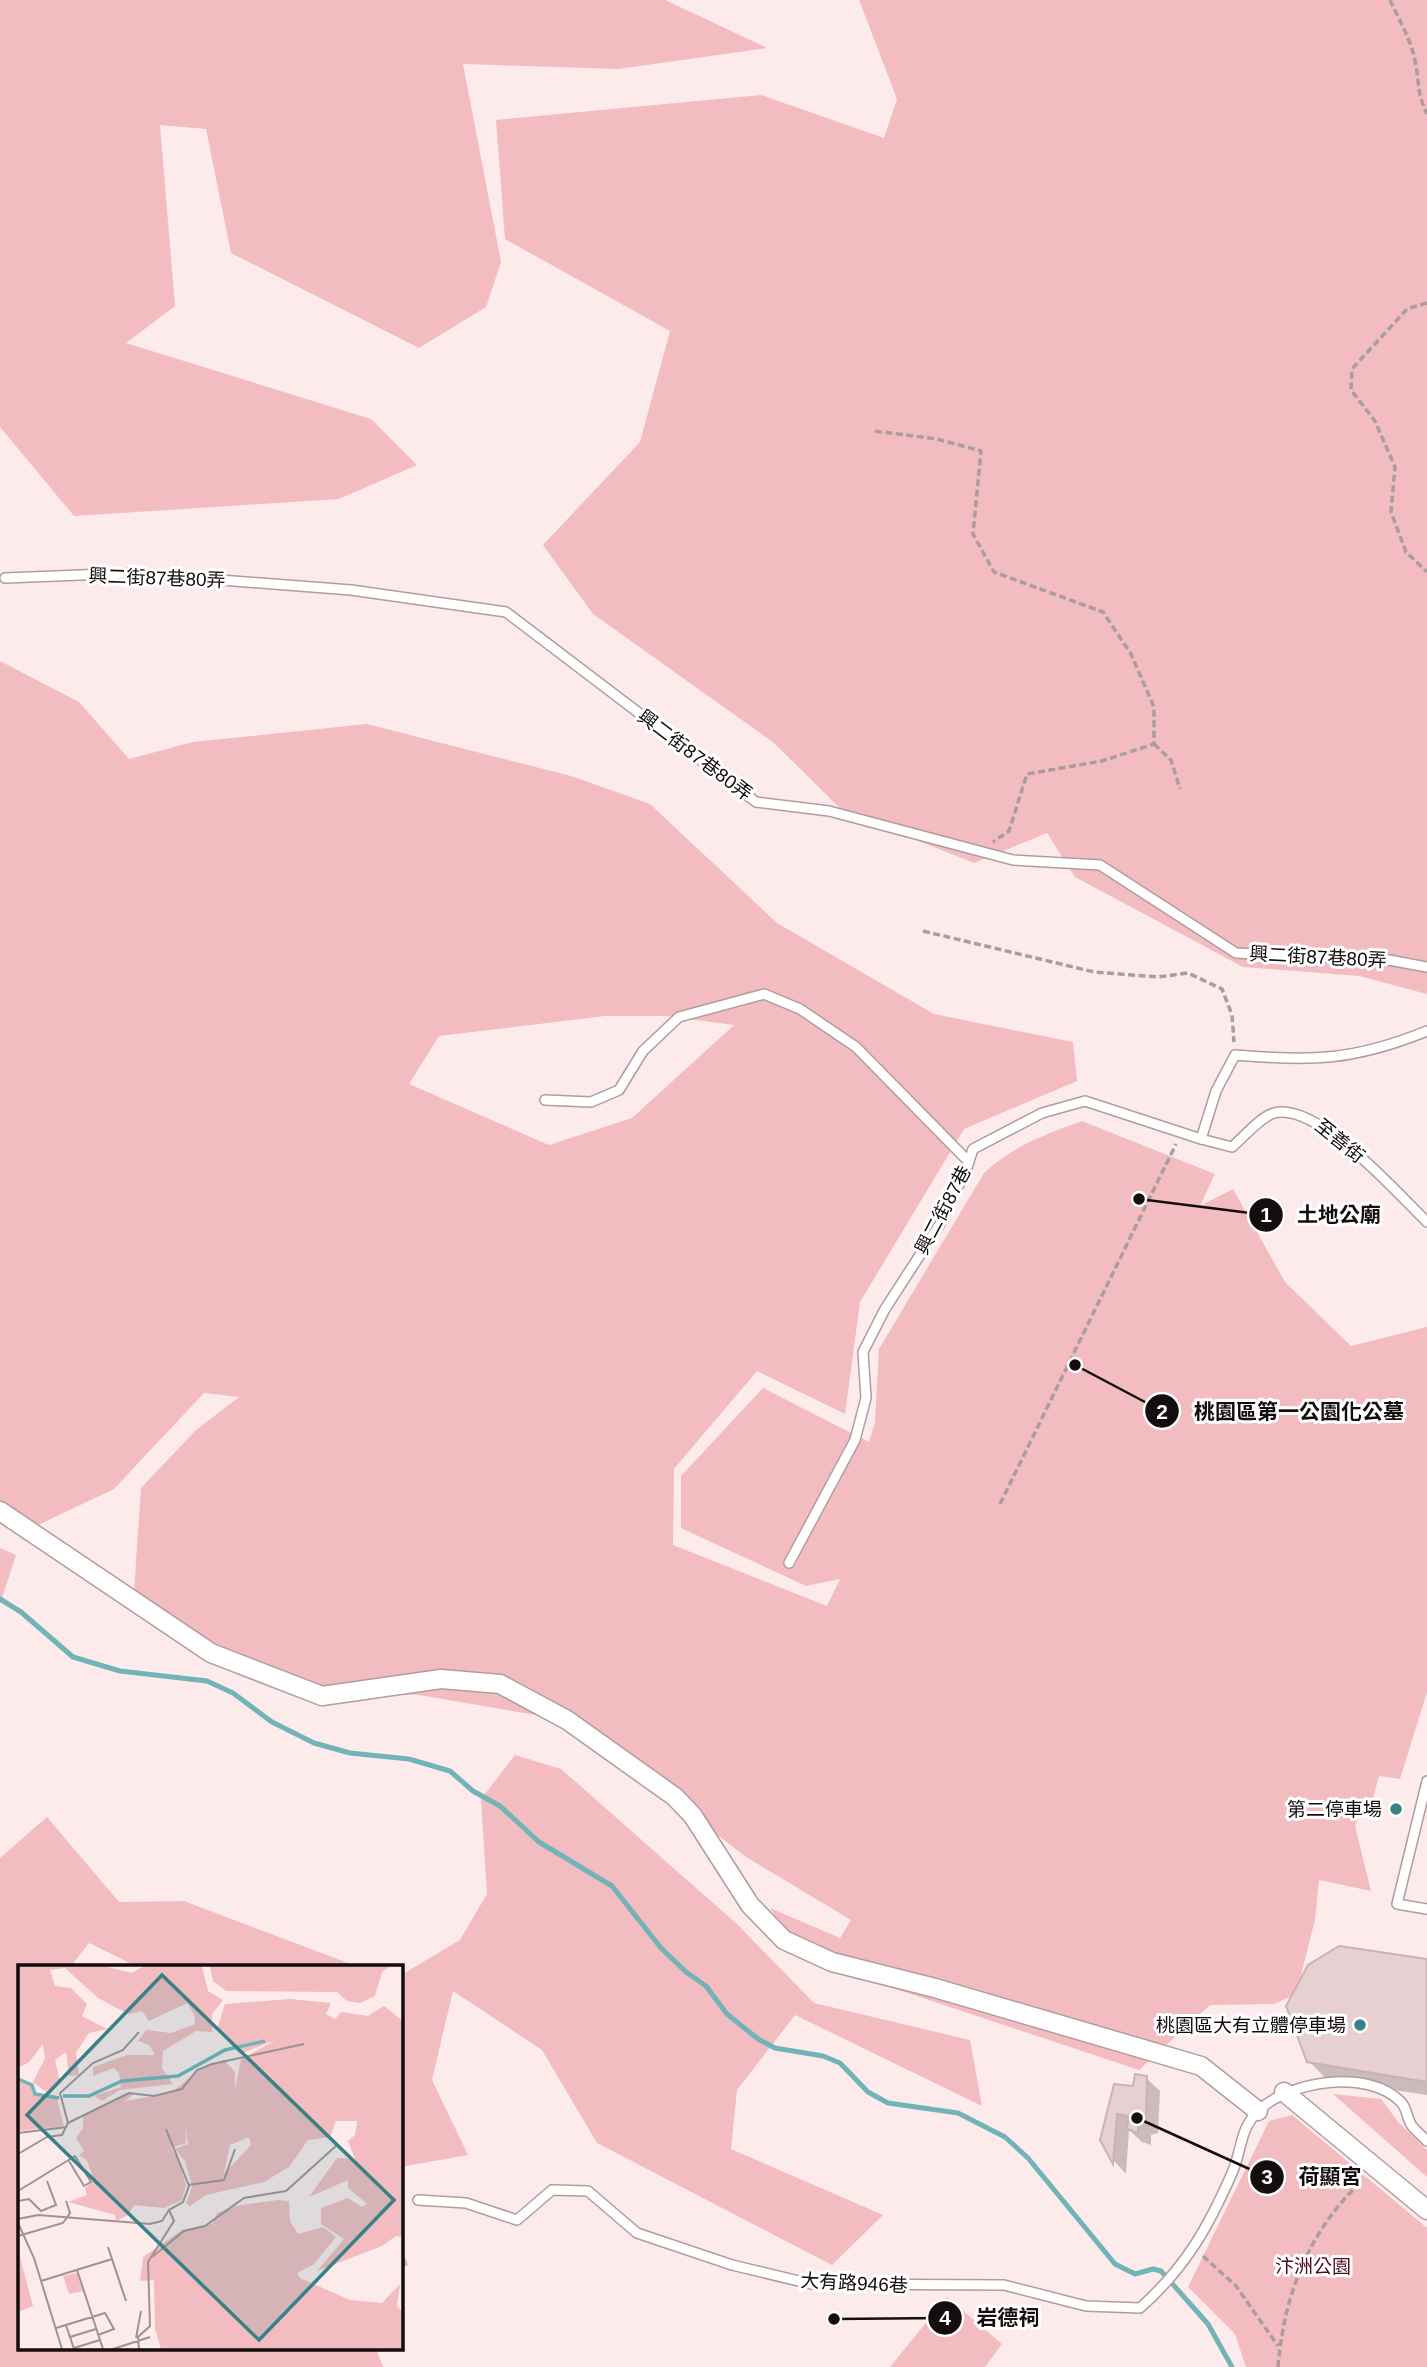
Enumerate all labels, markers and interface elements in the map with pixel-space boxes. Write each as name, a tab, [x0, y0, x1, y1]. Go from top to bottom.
street label: 興二街87巷80弄	[88, 565, 226, 591]
street label: 興二街87巷80弄	[634, 705, 756, 805]
street label: 興二街87巷80弄	[1249, 943, 1387, 971]
street label: 至善街	[1311, 1115, 1369, 1167]
street label: 興二街87巷	[911, 1162, 975, 1258]
callout: 土地公廟	[1248, 1194, 1395, 1236]
text: 1	[1260, 1203, 1272, 1226]
text: 土地公廟	[1297, 1203, 1381, 1226]
callout: 桃園區第一公園化公墓	[1145, 1390, 1418, 1432]
text: 2	[1156, 1400, 1168, 1423]
text: 桃園區第一公園化公墓	[1194, 1400, 1404, 1423]
place label: 第二停車場	[1287, 1799, 1382, 1820]
marker: 第二停車場	[1388, 1801, 1404, 1817]
inset map	[18, 1965, 402, 2350]
place label: 桃園區大有立體停車場	[1156, 2015, 1346, 2036]
marker: 桃園區大有立體停車場	[1352, 2017, 1368, 2033]
callout: 荷顯宮	[1249, 2156, 1375, 2198]
text: 3	[1261, 2165, 1273, 2188]
text: 荷顯宮	[1299, 2165, 1362, 2188]
park label: 汴洲公園	[1275, 2256, 1351, 2277]
street label: 大有路946巷	[800, 2270, 908, 2296]
callout: 岩德祠	[928, 2297, 1054, 2339]
text: 4	[939, 2306, 951, 2329]
text: 岩德祠	[977, 2306, 1040, 2329]

